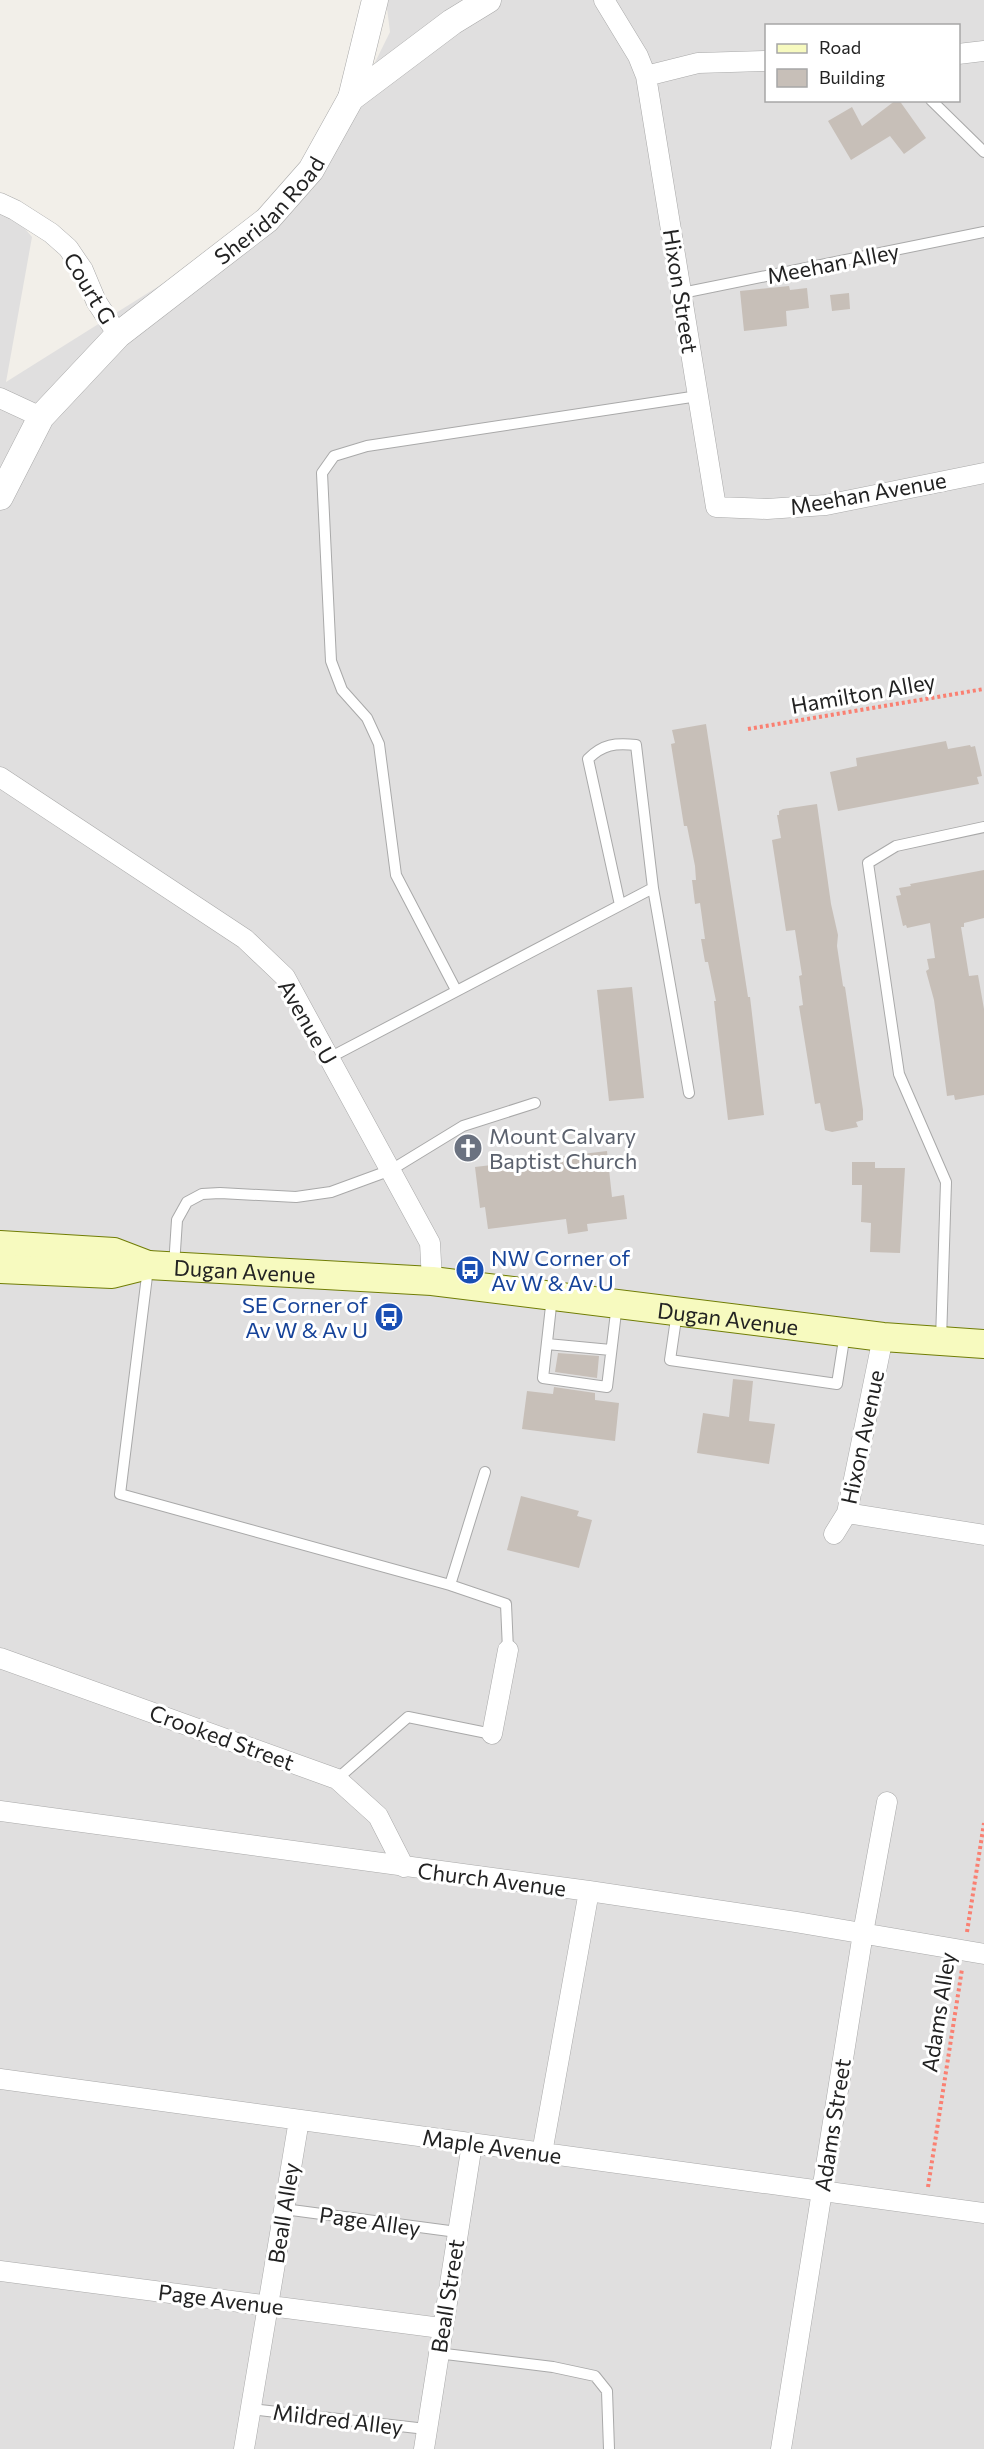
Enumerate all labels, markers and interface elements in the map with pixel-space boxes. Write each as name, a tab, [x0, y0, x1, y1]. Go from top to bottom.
legend	[765, 24, 960, 102]
text: Road	[819, 36, 861, 58]
text: Building	[819, 66, 885, 88]
street label: Sheridan Road	[208, 151, 330, 270]
street label: Hixon Street	[658, 227, 704, 355]
street label: Meehan Alley	[765, 237, 901, 289]
street label: Court G	[58, 247, 122, 329]
street label: Meehan Avenue	[788, 466, 948, 520]
street label: Hamilton Alley	[789, 667, 937, 719]
street label: Avenue U	[273, 975, 343, 1069]
place label: Mount Calvary Baptist Church	[489, 1122, 637, 1174]
church icon: Mount Calvary Baptist Church	[452, 1132, 484, 1164]
place label: NW Corner of Av W & Av U	[491, 1244, 630, 1296]
street label: Dugan Avenue	[173, 1253, 316, 1288]
bus stop icon: NW Corner of Av W & Av U	[454, 1254, 486, 1286]
place label: SE Corner of Av W & Av U	[242, 1291, 368, 1343]
street label: Dugan Avenue	[656, 1296, 800, 1340]
bus stop icon: SE Corner of Av W & Av U	[373, 1301, 405, 1333]
street label: Hixon Avenue	[835, 1367, 889, 1507]
street label: Crooked Street	[146, 1698, 298, 1776]
street label: Church Avenue	[416, 1856, 568, 1902]
street label: Adams Alley	[915, 1950, 961, 2074]
street label: Adams Street	[808, 2056, 856, 2194]
street label: Maple Avenue	[421, 2123, 563, 2169]
street label: Beall Alley	[262, 2161, 304, 2265]
street label: Page Alley	[318, 2201, 422, 2241]
street label: Beall Street	[425, 2237, 469, 2355]
street label: Page Avenue	[157, 2278, 285, 2320]
street label: Mildred Alley	[271, 2398, 405, 2440]

